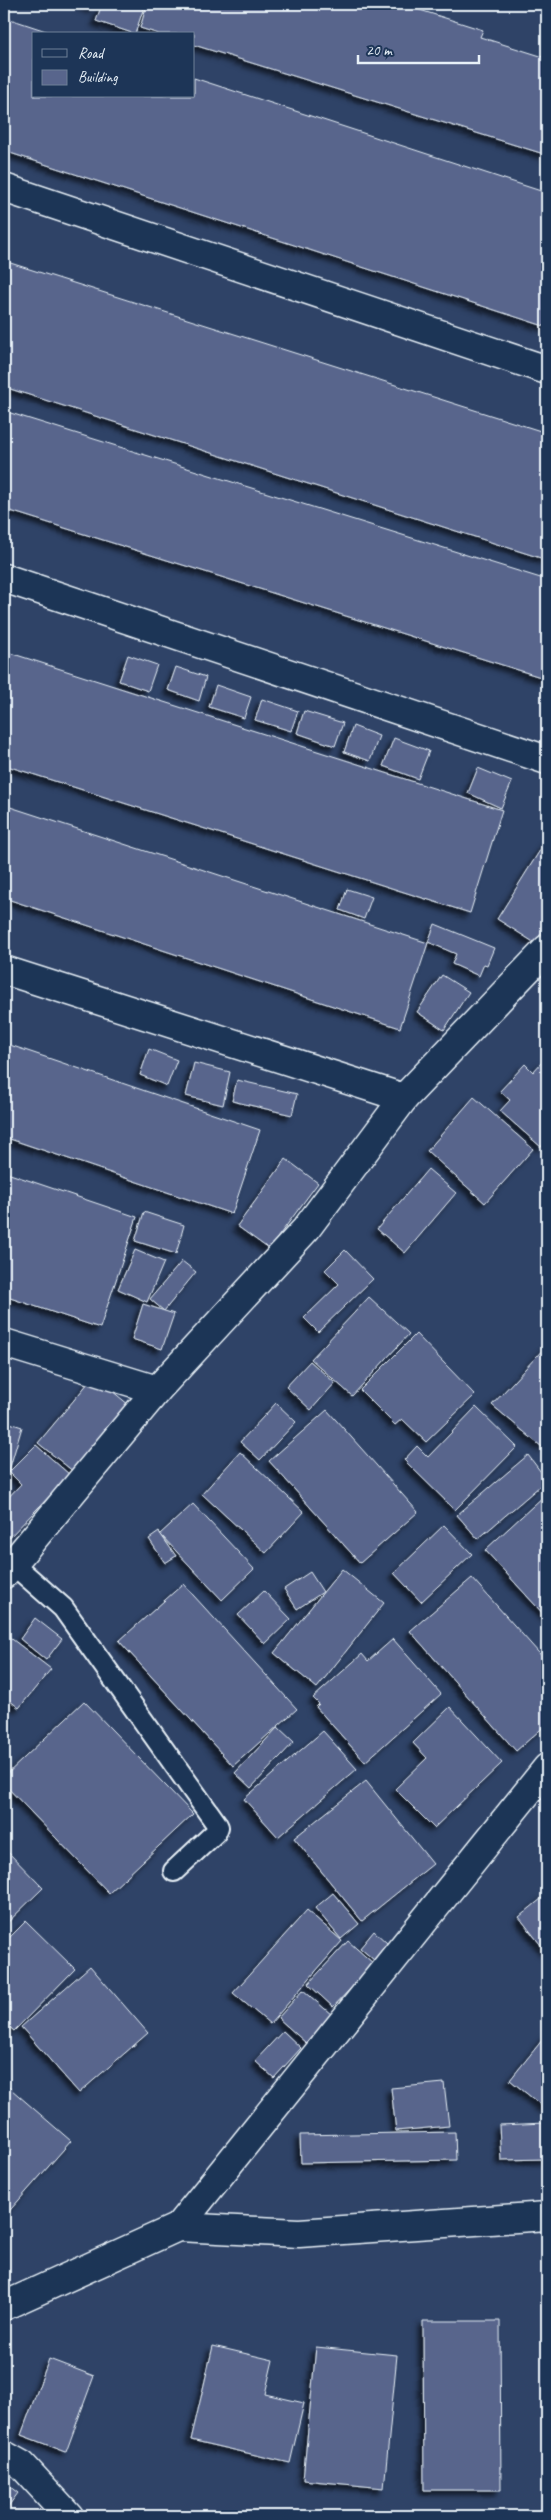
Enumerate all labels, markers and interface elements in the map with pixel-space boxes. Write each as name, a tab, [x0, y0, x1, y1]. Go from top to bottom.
legend	[32, 32, 195, 98]
scale bar	[358, 32, 480, 64]
text: 20 m	[366, 41, 393, 60]
text: Road	[78, 44, 105, 63]
text: Building	[78, 68, 118, 87]

